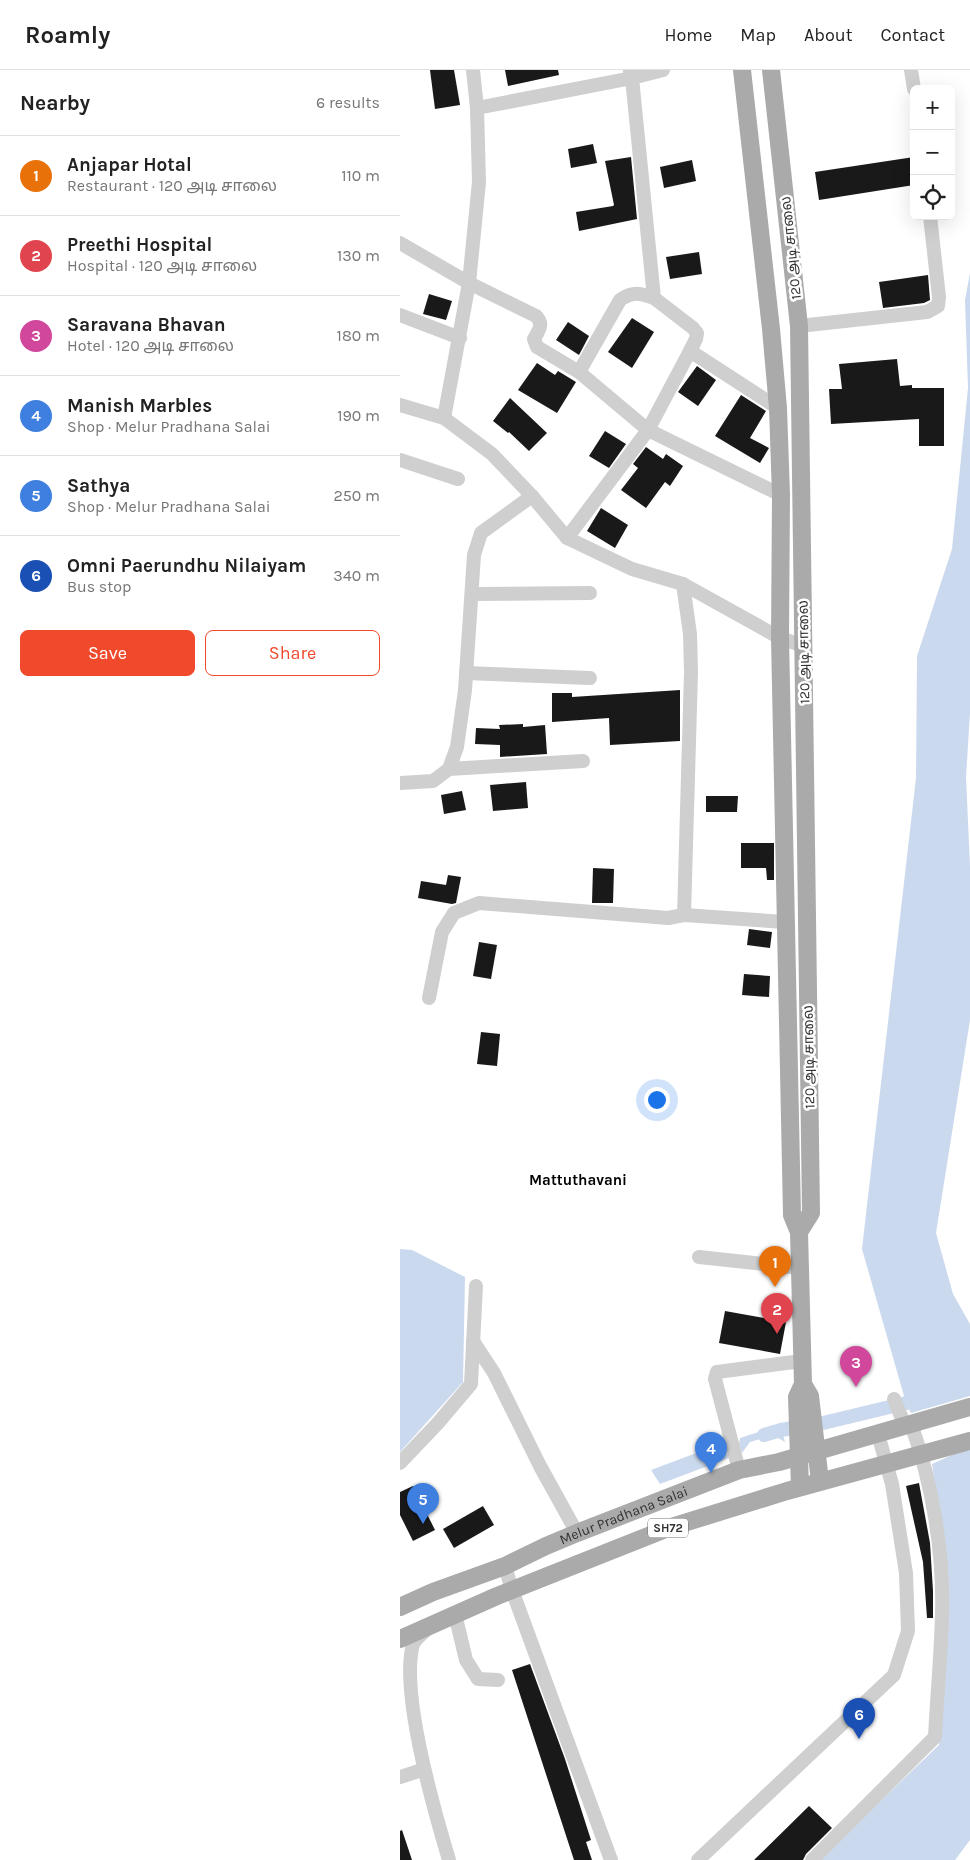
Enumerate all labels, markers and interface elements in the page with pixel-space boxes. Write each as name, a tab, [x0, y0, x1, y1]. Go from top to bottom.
text: Roamly	[25, 21, 110, 49]
text: Home	[664, 24, 712, 46]
text: Map	[740, 24, 776, 46]
text: About	[804, 24, 853, 46]
text: Contact	[881, 24, 945, 46]
map controls	[910, 85, 955, 220]
button: +	[910, 85, 955, 130]
text: Nearby	[20, 91, 90, 115]
text: 6 results	[316, 93, 380, 112]
button: −	[910, 130, 955, 175]
text: Anjapar Hotal	[67, 154, 192, 176]
text: 1	[33, 166, 39, 185]
text: 110 m	[341, 166, 380, 185]
button: locate	[910, 175, 955, 220]
text: Restaurant · 120 அடி சாலை	[67, 176, 277, 195]
street label: 120 அடி சாலை	[777, 196, 805, 300]
text: Preethi Hospital	[67, 234, 212, 256]
text: 2	[31, 246, 41, 265]
text: 130 m	[337, 246, 380, 265]
text: Hospital · 120 அடி சாலை	[67, 256, 257, 275]
text: Saravana Bhavan	[67, 314, 226, 336]
text: 3	[31, 326, 41, 345]
text: 180 m	[337, 326, 380, 345]
text: Hotel · 120 அடி சாலை	[67, 336, 234, 355]
text: Manish Marbles	[67, 395, 212, 417]
text: 4	[31, 406, 41, 425]
text: 190 m	[337, 406, 380, 425]
text: Shop · Melur Pradhana Salai	[67, 417, 271, 436]
text: Sathya	[67, 475, 130, 497]
text: 5	[31, 486, 41, 505]
text: 250 m	[333, 486, 380, 505]
text: Shop · Melur Pradhana Salai	[67, 497, 271, 516]
text: Omni Paerundhu Nilaiyam	[67, 555, 306, 577]
text: 6	[31, 566, 41, 585]
text: 340 m	[333, 566, 380, 585]
text: Bus stop	[67, 577, 131, 596]
street label: 120 அடி சாலை	[795, 600, 813, 704]
button: Save	[20, 630, 195, 676]
button: Share	[205, 630, 380, 676]
street label: 120 அடி சாலை	[800, 1005, 818, 1109]
your location	[644, 1087, 670, 1113]
district label: Mattuthavani	[529, 1171, 627, 1189]
pin: 1	[759, 1246, 791, 1287]
pin: 2	[761, 1293, 793, 1334]
pin: 3	[840, 1346, 872, 1387]
pin: 4	[695, 1432, 727, 1473]
street label: Melur Pradhana Salai	[557, 1482, 690, 1548]
pin: 5	[407, 1483, 439, 1524]
road number: SH72	[648, 1519, 688, 1538]
pin: 6	[843, 1698, 875, 1739]

